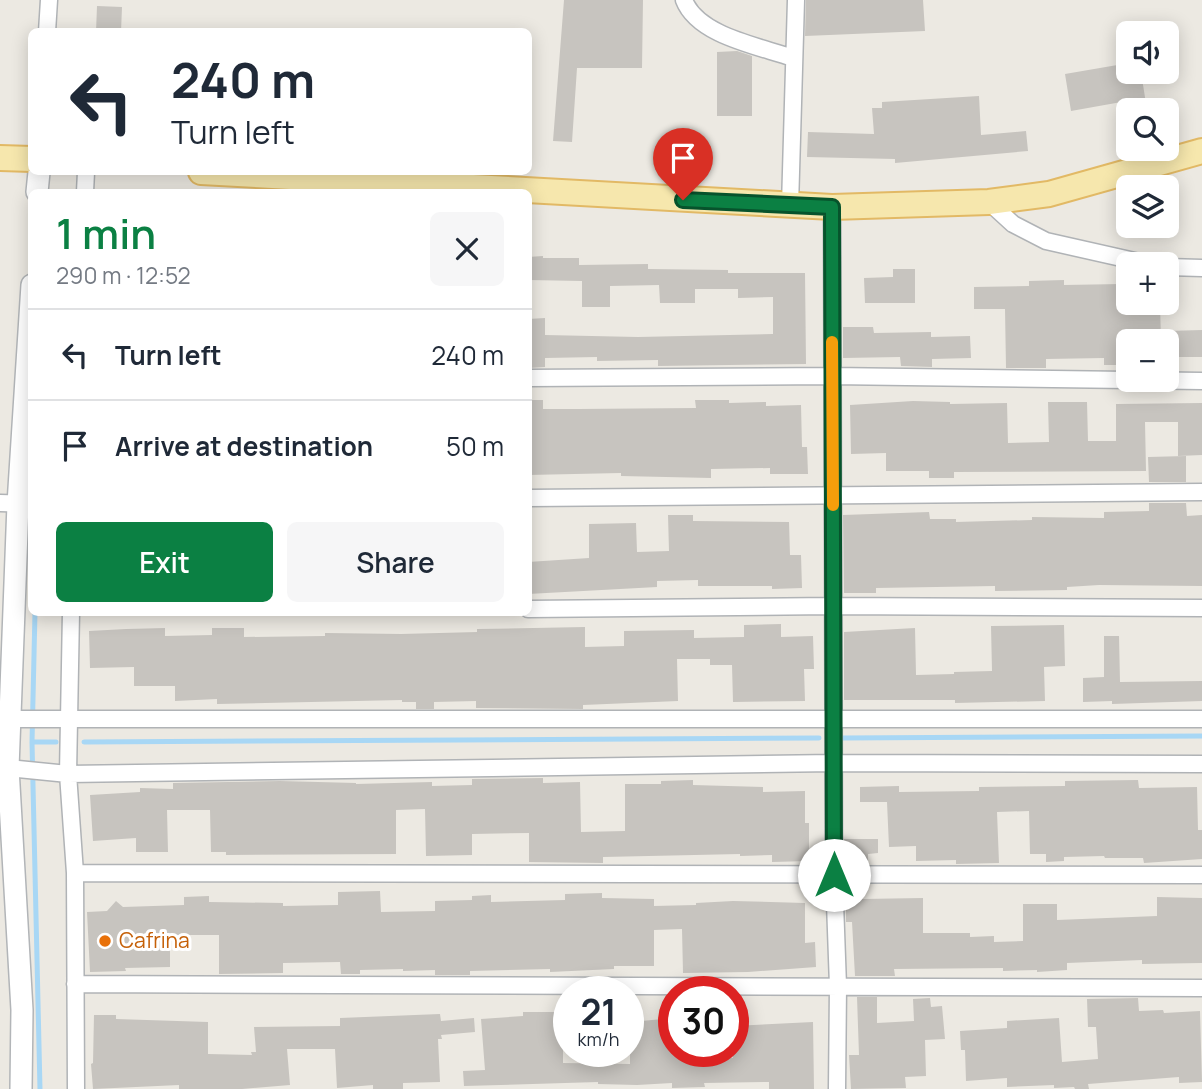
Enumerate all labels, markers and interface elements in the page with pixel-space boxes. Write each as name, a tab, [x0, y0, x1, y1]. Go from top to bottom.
map controls	[1116, 21, 1179, 392]
button: sound	[1116, 21, 1179, 84]
text: 240 m	[171, 46, 315, 113]
icon: left	[56, 56, 147, 147]
button: search	[1116, 98, 1179, 161]
text: Turn left	[171, 110, 295, 154]
pin	[653, 128, 713, 200]
icon: arrive	[664, 139, 702, 177]
button: layers	[1116, 175, 1179, 238]
text: 1 min	[56, 204, 156, 262]
button: close	[430, 212, 504, 286]
button: +	[1116, 252, 1179, 315]
text: 290 m · 12:52	[56, 259, 191, 291]
button: −	[1116, 329, 1179, 392]
icon: left	[56, 336, 94, 374]
text: Turn left	[115, 337, 222, 373]
text: 240 m	[431, 337, 504, 373]
icon: arrive	[56, 427, 94, 465]
text: Arrive at destination	[115, 428, 373, 464]
text: 50 m	[446, 428, 504, 464]
button: Exit	[56, 522, 273, 602]
button: Share	[287, 522, 504, 602]
position arrow	[797, 838, 871, 912]
place label: Cafrina	[119, 926, 190, 954]
marker: Cafrina	[97, 933, 113, 949]
speed limit sign: 30	[658, 976, 749, 1067]
text: 21	[580, 988, 617, 1036]
text: km/h	[578, 1027, 619, 1051]

